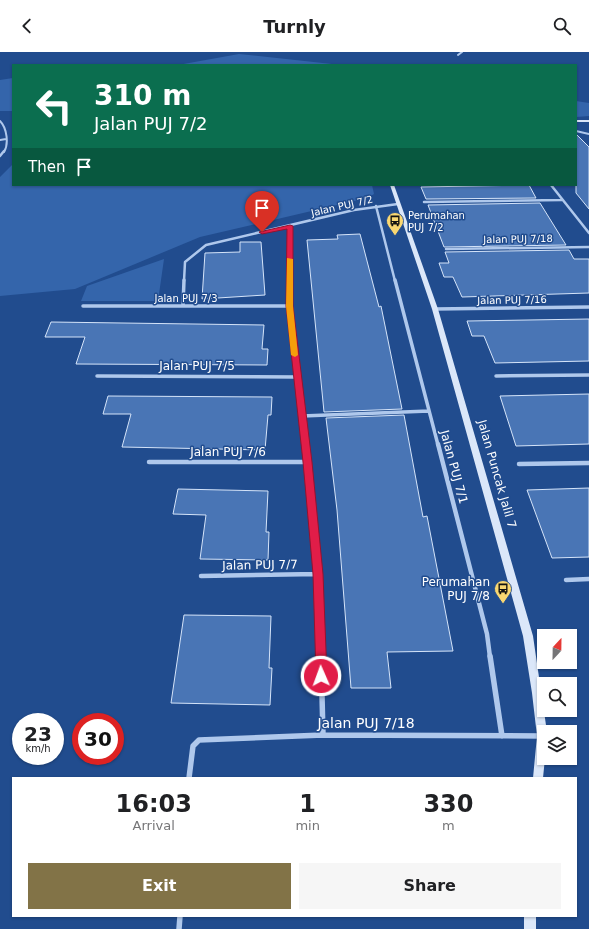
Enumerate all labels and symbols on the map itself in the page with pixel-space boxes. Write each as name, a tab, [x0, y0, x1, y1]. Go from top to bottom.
pin	[245, 191, 279, 232]
street label: Jalan PUJ 7/2	[309, 194, 374, 219]
place label: Perumahan PUJ 7/2	[408, 210, 465, 233]
bus stop icon: Perumahan PUJ 7/2	[385, 211, 405, 236]
street label: Jalan PUJ 7/18	[482, 233, 553, 245]
street label: Jalan PUJ 7/3	[153, 293, 218, 304]
street label: Jalan PUJ 7/16	[476, 294, 547, 306]
street label: Jalan PUJ 7/5	[158, 359, 235, 373]
street label: Jalan Puncak Jalil 7	[475, 417, 519, 530]
street label: Jalan PUJ 7/1	[437, 428, 471, 505]
street label: Jalan PUJ 7/6	[189, 445, 266, 459]
street label: Jalan PUJ 7/7	[221, 557, 298, 573]
place label: Perumahan PUJ 7/8	[422, 575, 490, 603]
bus stop icon: Perumahan PUJ 7/8	[493, 579, 513, 604]
north arrow	[537, 629, 577, 669]
position arrow	[300, 655, 342, 697]
speed limit sign: 30	[72, 713, 124, 765]
street label: Jalan PUJ 7/18	[316, 715, 415, 731]

